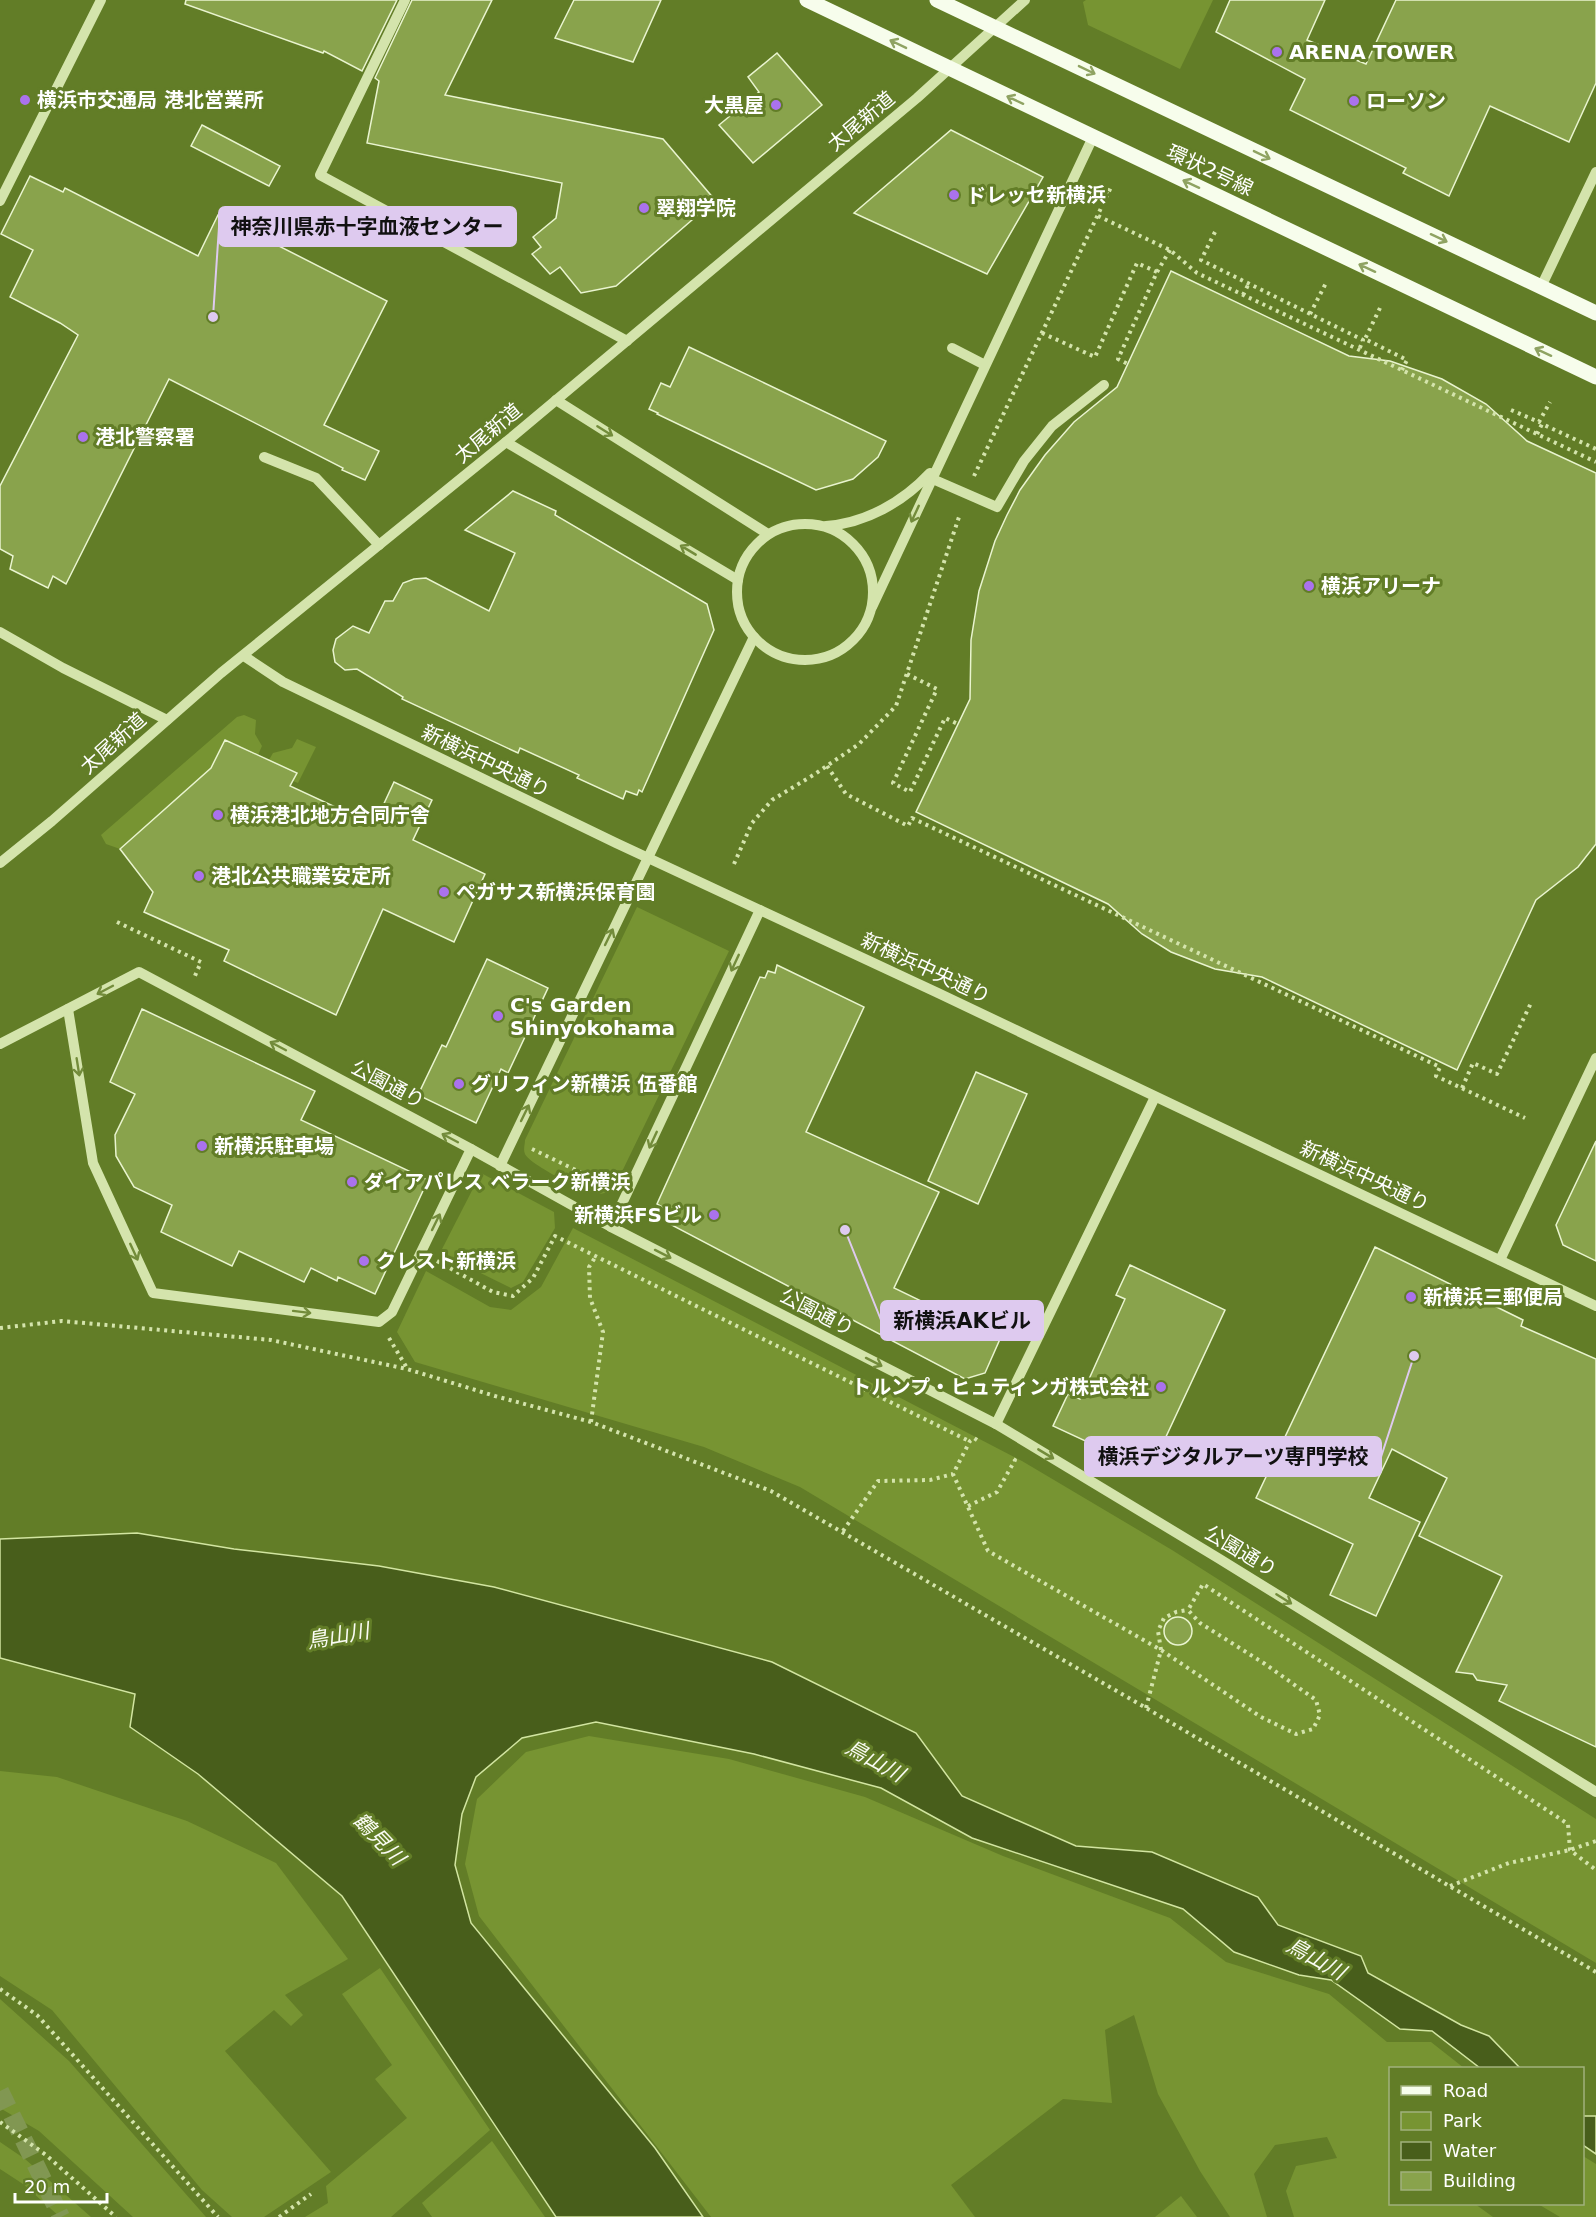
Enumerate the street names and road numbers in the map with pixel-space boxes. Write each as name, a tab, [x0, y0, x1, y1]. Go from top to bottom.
street label: 太尾新道	[823, 86, 899, 156]
street label: 環状2号線	[1163, 140, 1257, 200]
street label: 太尾新道	[450, 398, 526, 468]
street label: 太尾新道	[75, 707, 151, 779]
street label: 新横浜中央通り	[418, 720, 554, 802]
street label: 新横浜中央通り	[857, 928, 995, 1008]
street label: 公園通り	[347, 1055, 429, 1113]
street label: 新横浜中央通り	[1296, 1136, 1434, 1216]
street label: 公園通り	[776, 1283, 858, 1341]
street label: 公園通り	[1201, 1520, 1281, 1582]

